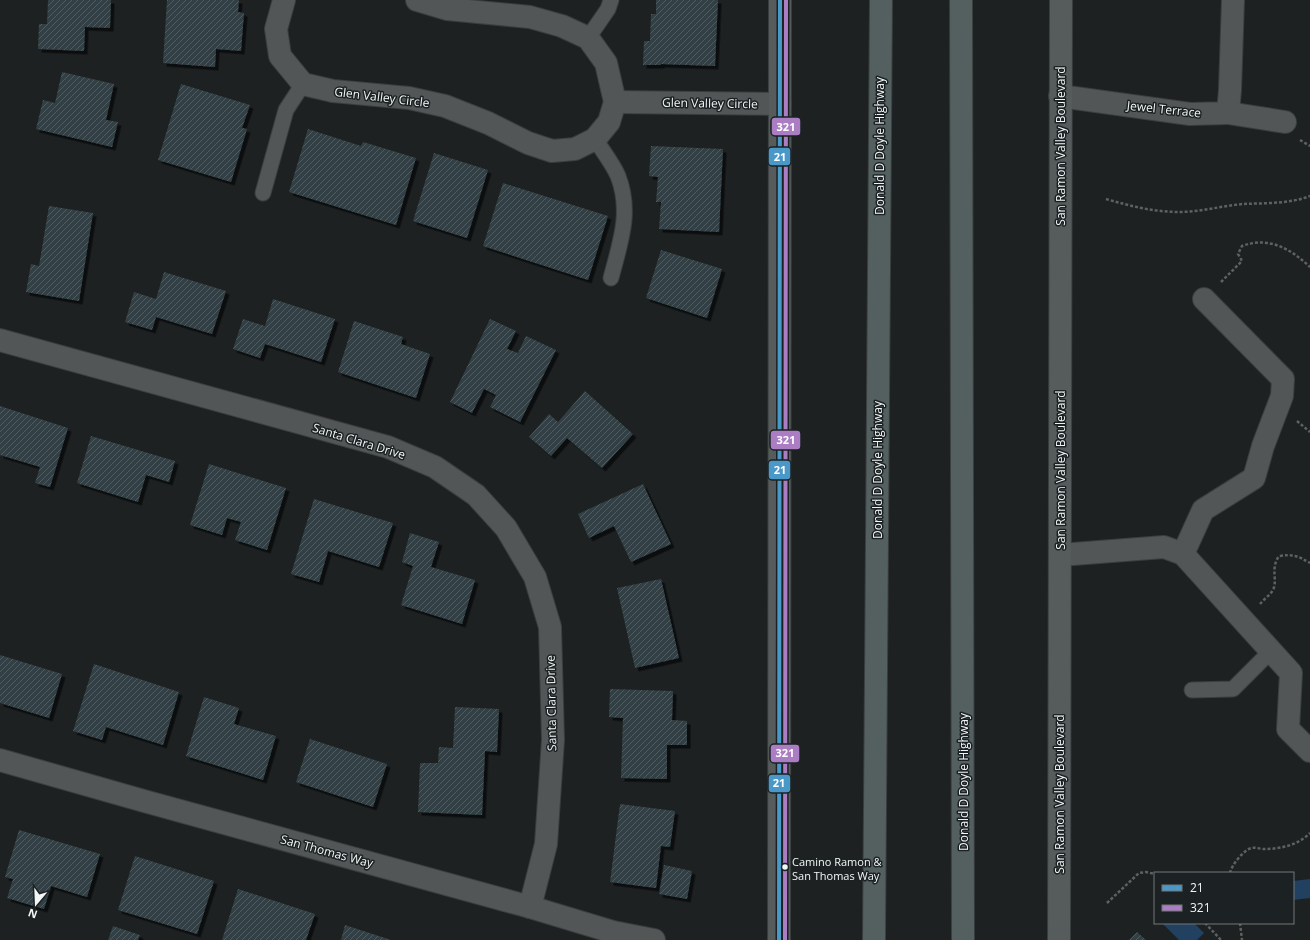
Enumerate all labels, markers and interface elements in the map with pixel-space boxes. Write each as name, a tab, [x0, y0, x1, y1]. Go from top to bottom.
street label: San Ramon Valley Boulevard	[1052, 66, 1069, 226]
street label: Donald D Doyle Highway	[871, 76, 888, 215]
street label: Glen Valley Circle	[333, 83, 431, 111]
street label: Glen Valley Circle	[662, 94, 758, 112]
street label: Jewel Terrace	[1125, 97, 1202, 121]
line badge: 321	[771, 117, 801, 136]
text: 321	[777, 119, 795, 134]
line badge: 21	[768, 147, 791, 166]
text: 21	[774, 149, 786, 164]
street label: San Ramon Valley Boulevard	[1052, 390, 1069, 550]
street label: Donald D Doyle Highway	[869, 400, 886, 539]
street label: Santa Clara Drive	[311, 419, 408, 463]
line badge: 321	[770, 430, 801, 450]
text: 321	[777, 432, 795, 447]
line badge: 21	[768, 460, 791, 480]
text: 21	[774, 462, 786, 477]
street label: Santa Clara Drive	[542, 655, 560, 751]
street label: Donald D Doyle Highway	[955, 712, 972, 851]
street label: San Ramon Valley Boulevard	[1051, 714, 1068, 874]
line badge: 321	[770, 744, 800, 763]
text: 321	[776, 745, 794, 760]
line badge: 21	[768, 774, 791, 793]
text: 21	[773, 775, 785, 790]
street label: San Thomas Way	[279, 830, 376, 872]
place label: Camino Ramon & San Thomas Way	[792, 854, 882, 883]
marker: Camino Ramon & San Thomas Way	[780, 862, 790, 872]
legend	[1154, 872, 1294, 924]
text: 21	[1190, 879, 1204, 896]
north arrow	[16, 884, 56, 924]
text: 321	[1190, 899, 1211, 916]
text: N	[26, 905, 39, 922]

